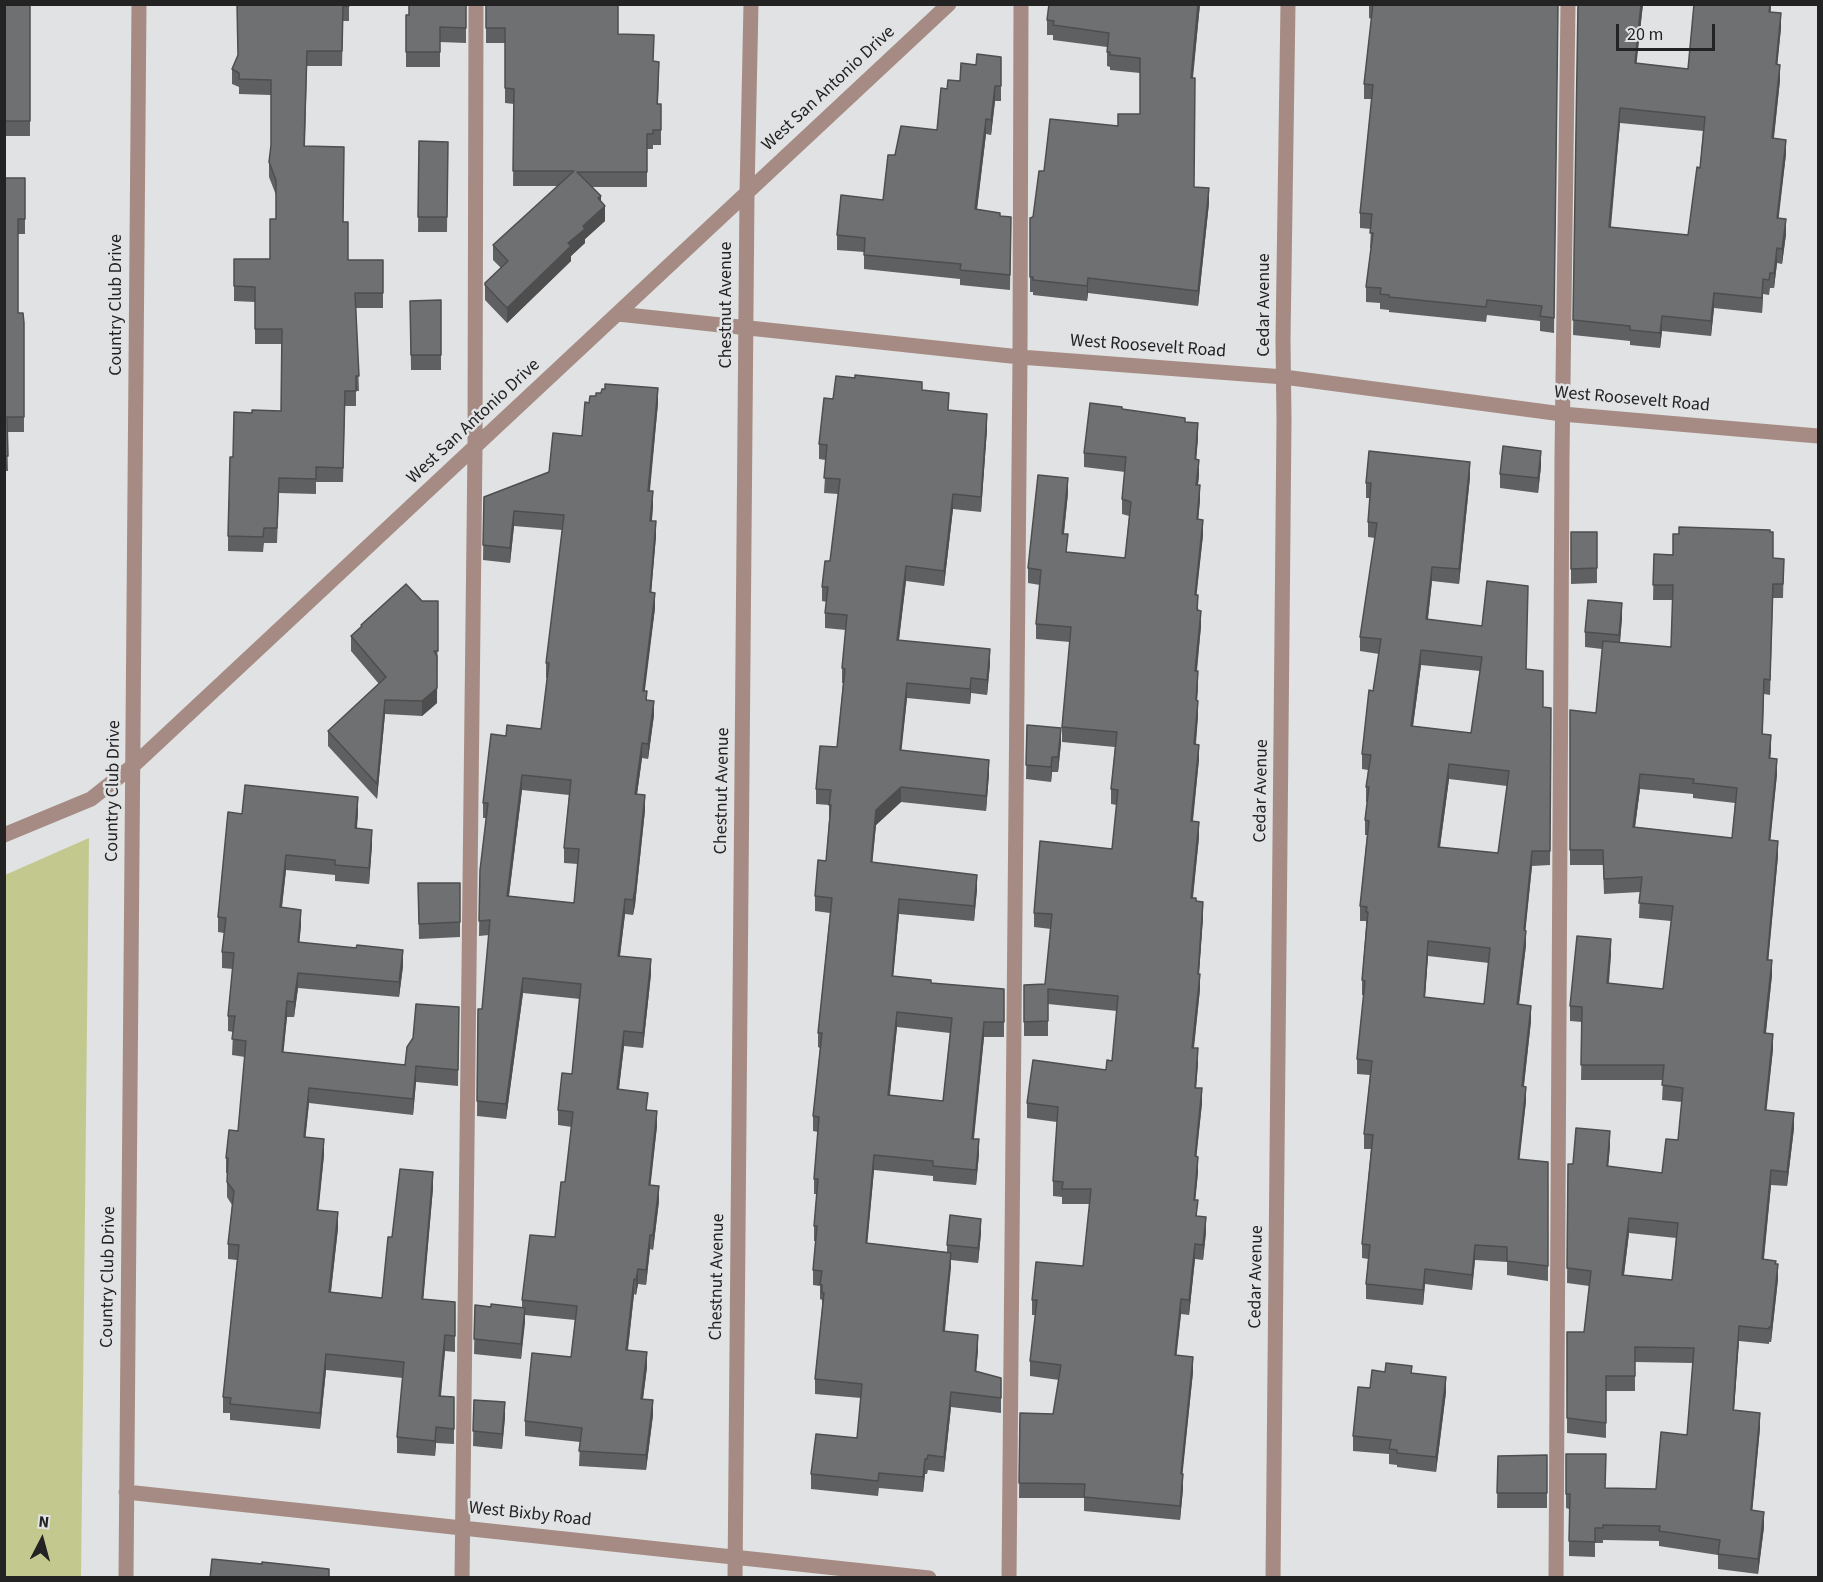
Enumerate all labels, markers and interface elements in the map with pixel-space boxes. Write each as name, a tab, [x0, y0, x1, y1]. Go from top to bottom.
scale bar	[1619, 12, 1718, 50]
street label: West San Antonio Drive	[758, 22, 900, 156]
text: 20 m	[1627, 22, 1663, 47]
street label: Country Club Drive	[106, 234, 128, 376]
street label: Chestnut Avenue	[716, 241, 738, 369]
street label: Cedar Avenue	[1254, 253, 1276, 357]
street label: West Roosevelt Road	[1069, 331, 1227, 363]
street label: West San Antonio Drive	[403, 355, 545, 489]
street label: West Roosevelt Road	[1553, 382, 1711, 418]
street label: Country Club Drive	[102, 720, 126, 862]
street label: Chestnut Avenue	[711, 727, 735, 855]
street label: Cedar Avenue	[1250, 739, 1274, 843]
street label: Country Club Drive	[97, 1206, 121, 1348]
street label: Chestnut Avenue	[706, 1213, 730, 1341]
street label: Cedar Avenue	[1245, 1225, 1269, 1329]
street label: West Bixby Road	[467, 1498, 593, 1532]
north arrow	[12, 1510, 72, 1570]
text: N	[37, 1511, 50, 1534]

